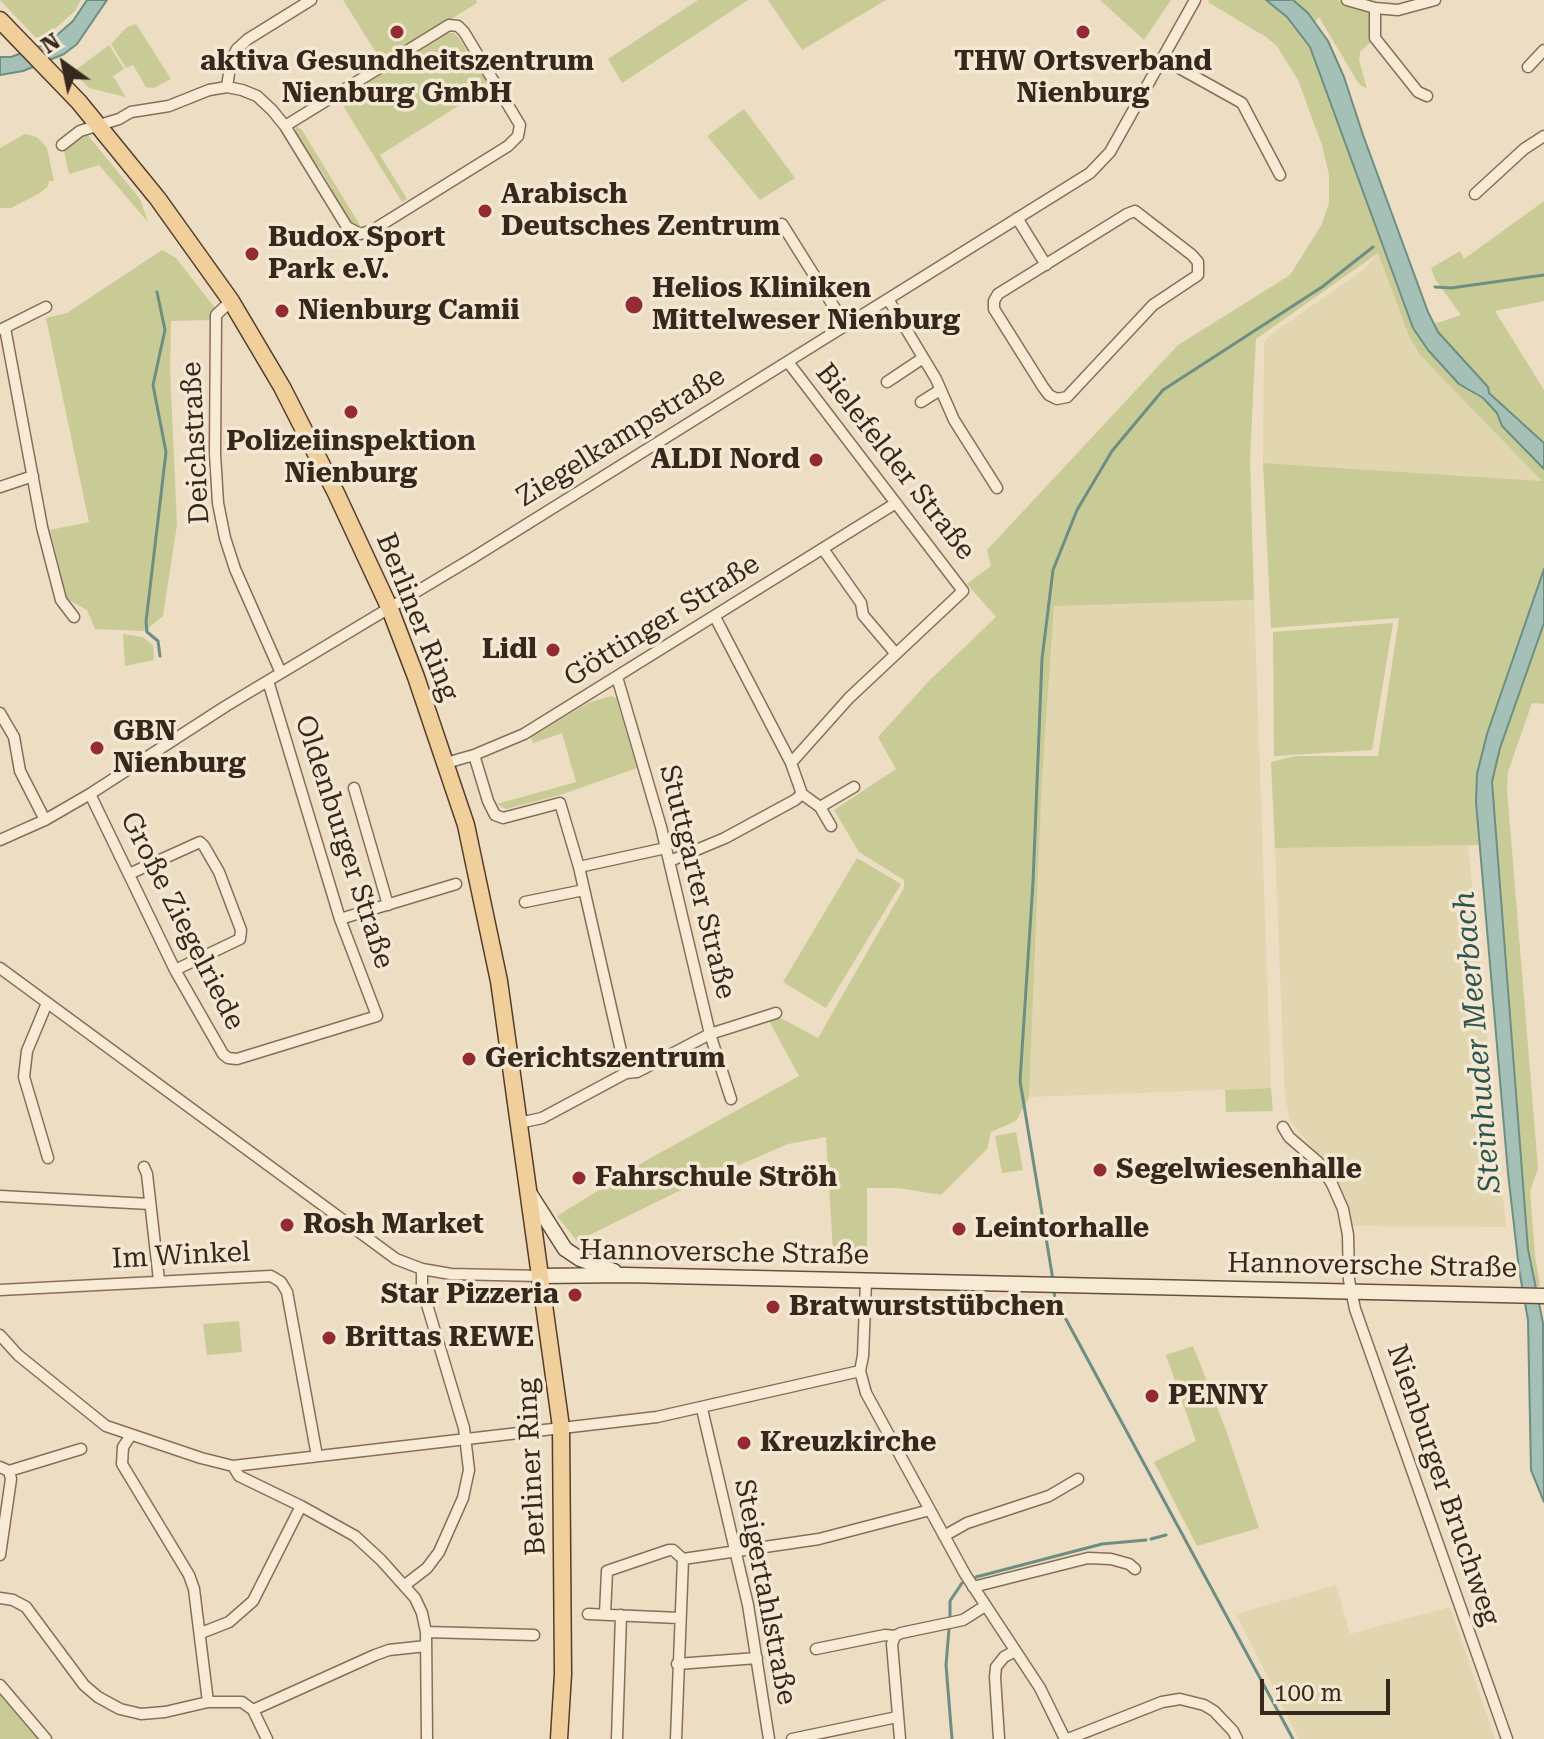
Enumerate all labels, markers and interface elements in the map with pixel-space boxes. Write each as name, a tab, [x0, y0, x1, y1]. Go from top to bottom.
marker: aktiva Gesundheitszentrum Nienburg GmbH	[388, 23, 406, 41]
marker: THW Ortsverband Nienburg	[1074, 23, 1092, 41]
north arrow	[24, 24, 104, 104]
text: N	[37, 28, 65, 59]
place label: aktiva Gesundheitszentrum Nienburg GmbH	[200, 45, 594, 111]
place label: THW Ortsverband Nienburg	[954, 45, 1212, 111]
place label: Arabisch Deutsches Zentrum	[501, 178, 780, 244]
marker: Arabisch Deutsches Zentrum	[476, 202, 494, 220]
place label: Budox Sport Park e.V.	[268, 221, 445, 287]
marker: Budox Sport Park e.V.	[243, 245, 261, 263]
place label: Helios Kliniken Mittelweser Nienburg	[652, 272, 960, 338]
place label: Nienburg Camii	[298, 294, 520, 328]
marker: Helios Kliniken Mittelweser Nienburg	[623, 294, 645, 316]
marker: Nienburg Camii	[273, 302, 291, 320]
street label: Bielefelder Straße	[808, 357, 982, 567]
street label: Ziegelkampstraße	[511, 359, 731, 515]
street label: Deichstraße	[175, 361, 217, 525]
marker: Polizeiinspektion Nienburg	[342, 403, 360, 421]
place label: Polizeiinspektion Nienburg	[226, 425, 476, 491]
place label: ALDI Nord	[651, 443, 800, 477]
marker: ALDI Nord	[807, 451, 825, 469]
street label: Berliner Ring	[368, 528, 466, 706]
street label: Göttinger Straße	[558, 547, 766, 695]
place label: Lidl	[482, 633, 537, 667]
marker: Lidl	[544, 641, 562, 659]
street label: Oldenburger Straße	[287, 711, 401, 973]
place label: GBN Nienburg	[113, 715, 246, 781]
marker: GBN Nienburg	[88, 739, 106, 757]
street label: Stuttgarter Straße	[652, 762, 742, 1002]
street label: Große Ziegelriede	[113, 806, 251, 1036]
water label: Steinhuder Meerbach	[1447, 890, 1509, 1194]
place label: Gerichtszentrum	[485, 1042, 726, 1076]
marker: Gerichtszentrum	[460, 1050, 478, 1068]
place label: Segelwiesenhalle	[1116, 1153, 1362, 1187]
place label: Fahrschule Ströh	[595, 1161, 837, 1195]
marker: Segelwiesenhalle	[1091, 1161, 1109, 1179]
marker: Fahrschule Ströh	[570, 1169, 588, 1187]
place label: Rosh Market	[303, 1208, 484, 1242]
place label: Leintorhalle	[975, 1212, 1149, 1246]
marker: Rosh Market	[278, 1216, 296, 1234]
marker: Leintorhalle	[950, 1220, 968, 1238]
street label: Hannoversche Straße	[579, 1234, 869, 1272]
street label: Im Winkel	[111, 1236, 251, 1276]
street label: Hannoversche Straße	[1227, 1247, 1517, 1285]
place label: Star Pizzeria	[381, 1278, 559, 1312]
marker: Star Pizzeria	[566, 1286, 584, 1304]
place label: Bratwurststübchen	[789, 1290, 1064, 1324]
marker: Bratwurststübchen	[764, 1298, 782, 1316]
place label: Brittas REWE	[345, 1321, 534, 1355]
marker: Brittas REWE	[320, 1329, 338, 1347]
street label: Nienburger Bruchweg	[1379, 1340, 1507, 1630]
street label: Berliner Ring	[511, 1377, 553, 1557]
place label: PENNY	[1168, 1379, 1268, 1413]
marker: PENNY	[1143, 1387, 1161, 1405]
place label: Kreuzkirche	[760, 1426, 936, 1460]
marker: Kreuzkirche	[735, 1434, 753, 1452]
street label: Steigertahlstraße	[727, 1476, 803, 1708]
scale bar	[1264, 1663, 1394, 1713]
text: 100 m	[1274, 1679, 1342, 1707]

